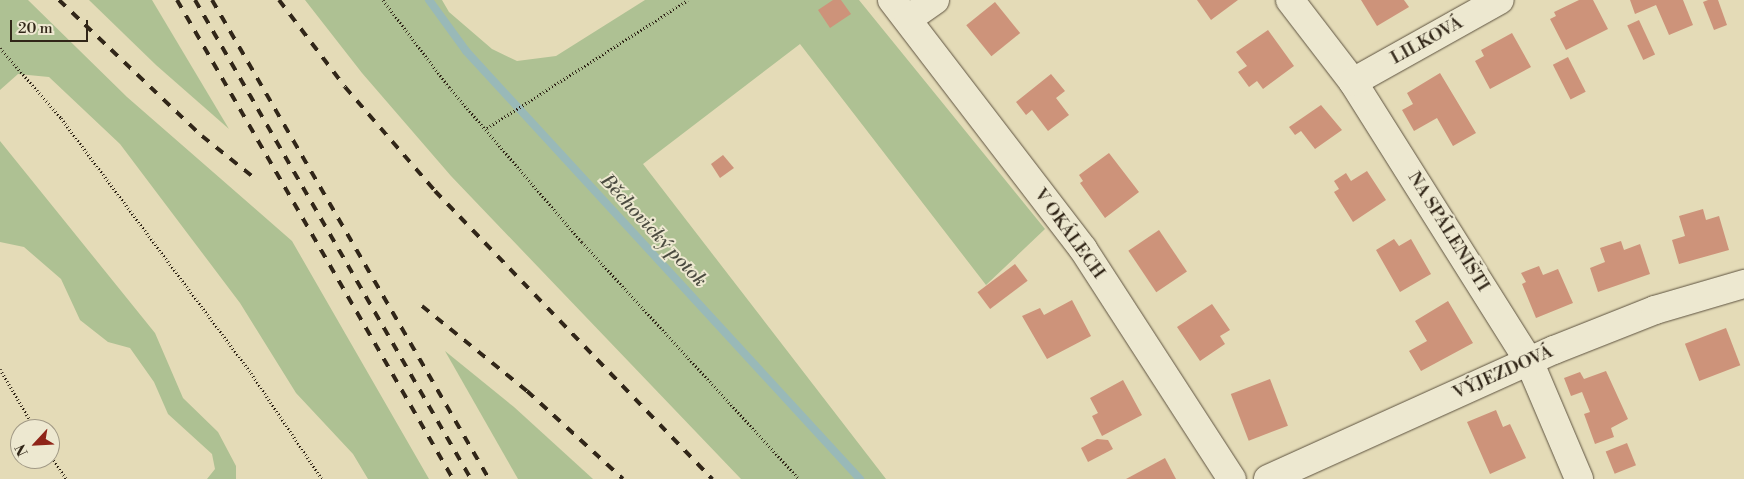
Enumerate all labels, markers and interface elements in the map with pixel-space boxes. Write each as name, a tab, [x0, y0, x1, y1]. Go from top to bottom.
scale bar	[12, 10, 90, 42]
street label: LILKOVÁ	[1387, 12, 1467, 70]
text: 20 m	[18, 19, 53, 38]
street label: NA SPÁLENIŠTI	[1403, 168, 1493, 296]
water label: Běchovický potok	[595, 170, 711, 292]
street label: V OKÁLECH	[1029, 185, 1109, 283]
street label: VÝJEZDOVÁ	[1450, 341, 1556, 405]
north arrow	[10, 419, 60, 469]
text: N	[12, 441, 33, 459]

